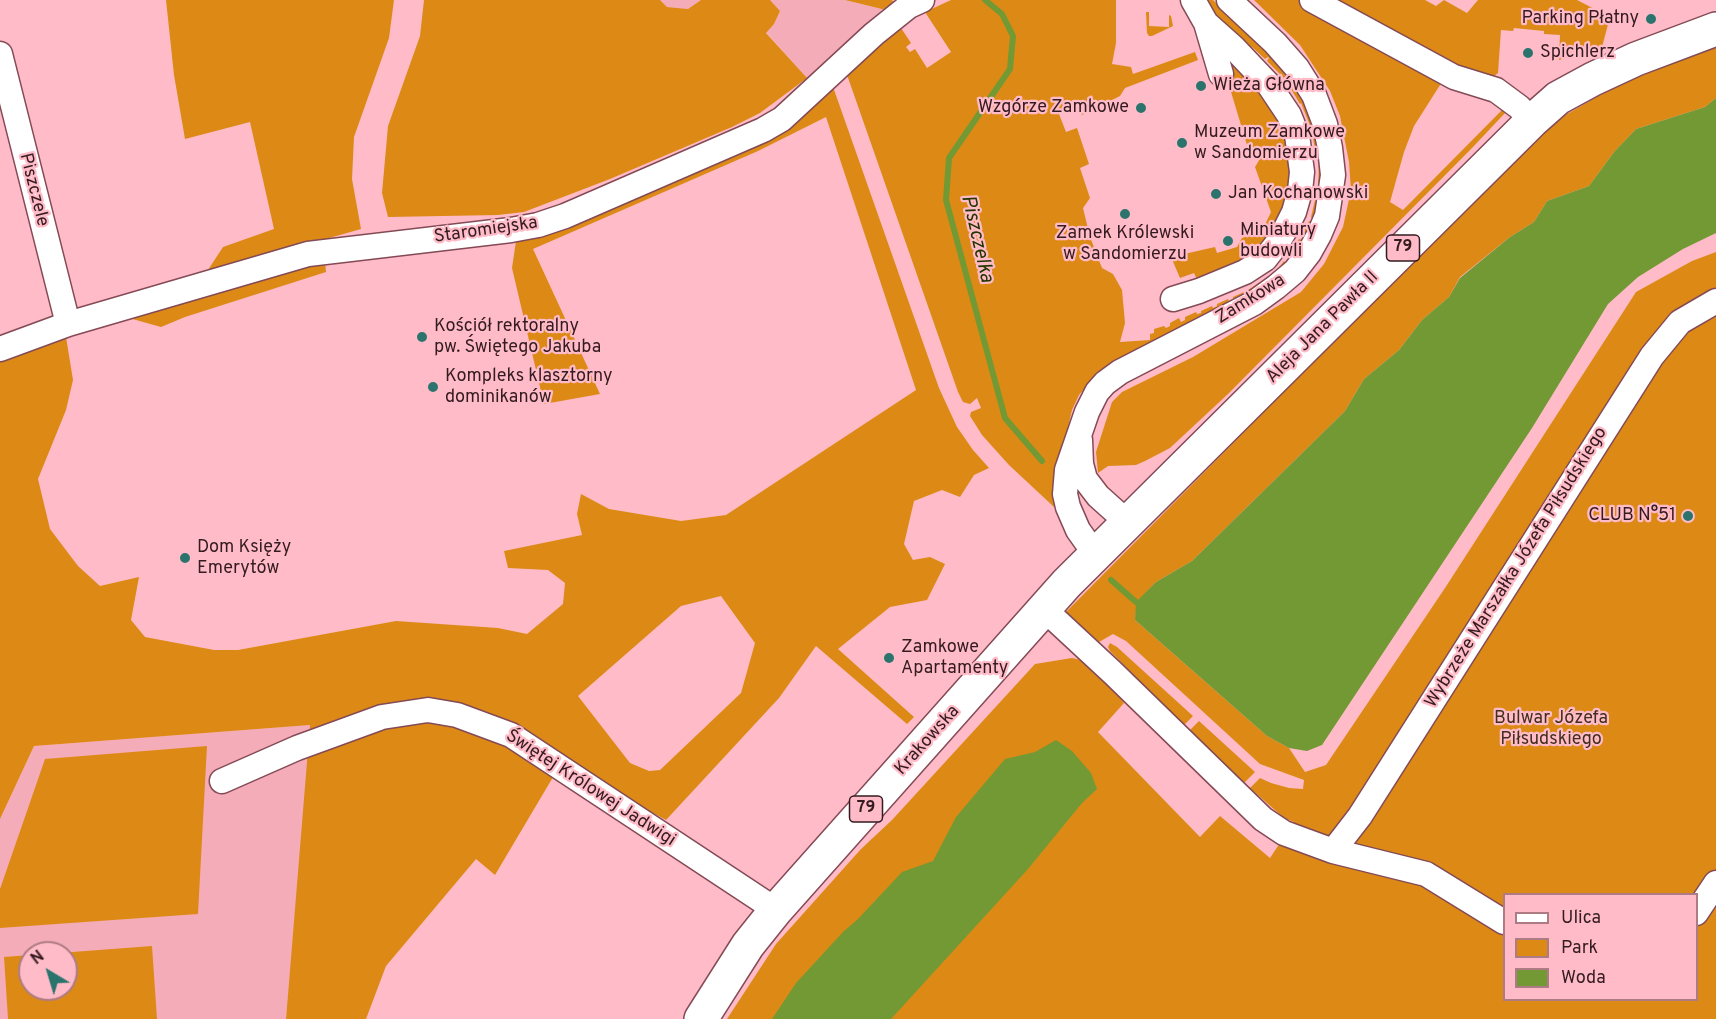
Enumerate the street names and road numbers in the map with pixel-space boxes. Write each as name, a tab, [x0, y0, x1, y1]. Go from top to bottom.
street label: Piszczele	[13, 151, 53, 229]
street label: Staromiejska	[433, 213, 539, 249]
road number: 79	[1386, 235, 1420, 261]
street label: Aleja Jana Pawła II	[1262, 267, 1384, 389]
street label: Zamkowa	[1212, 270, 1290, 330]
street label: Wybrzeże Marszałka Józefa Piłsudskiego	[1421, 424, 1613, 712]
street label: Krakowska	[891, 702, 965, 780]
street label: Świętej Królowej Jadwigi	[501, 726, 679, 852]
road number: 79	[850, 796, 882, 822]

